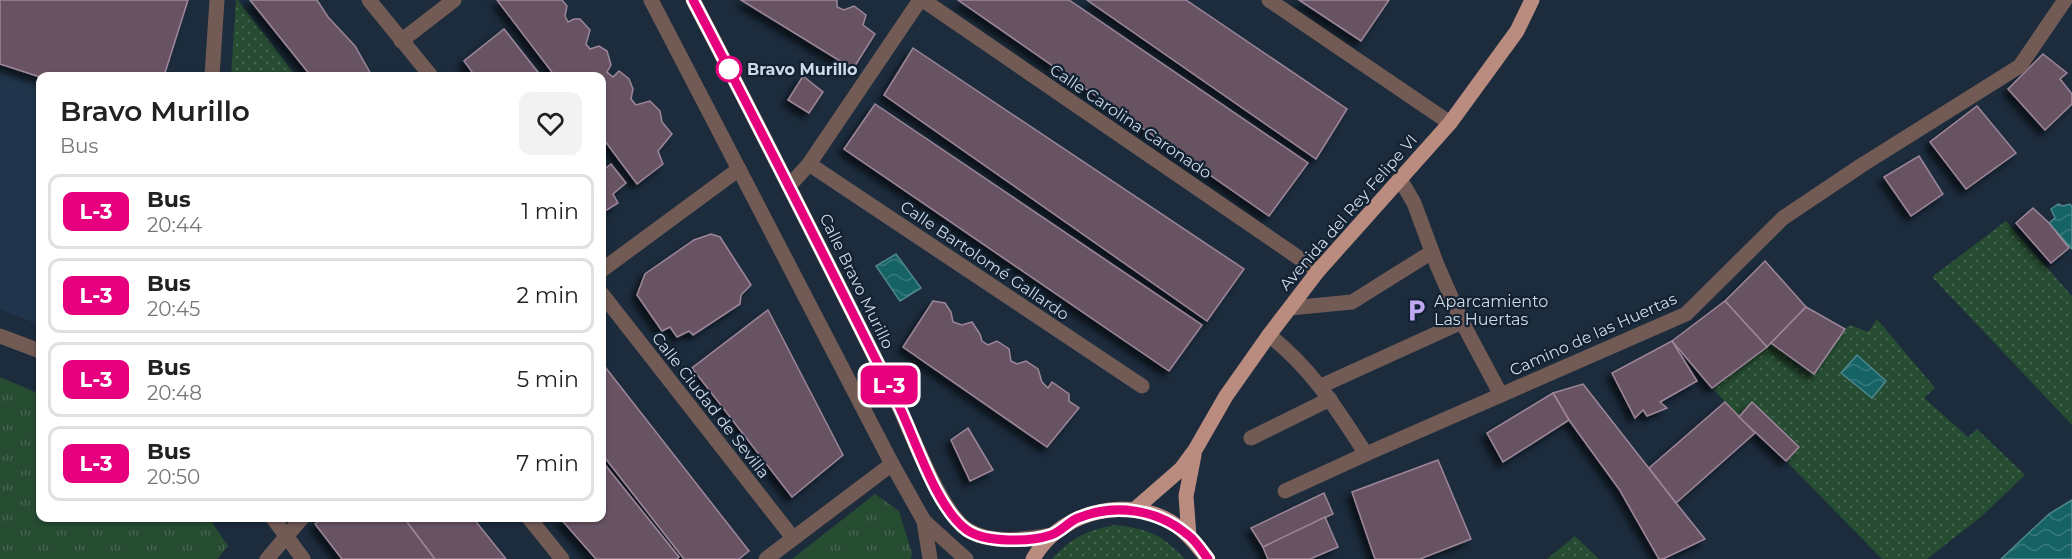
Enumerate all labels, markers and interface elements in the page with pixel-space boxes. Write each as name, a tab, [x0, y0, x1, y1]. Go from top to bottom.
marker: Bravo Murillo	[716, 56, 742, 82]
place label: Bravo Murillo	[747, 60, 858, 79]
street label: Calle Carolina Caronado	[1046, 60, 1215, 183]
button: heart	[519, 92, 582, 155]
text: Bravo Murillo	[60, 94, 250, 128]
street label: Avenida del Rey Felipe VI	[1275, 130, 1421, 294]
text: Bus	[60, 134, 98, 158]
text: Bus	[147, 186, 191, 213]
street label: Calle Bartolomé Gallardo	[897, 197, 1073, 324]
text: 1 min	[521, 198, 579, 225]
text: L-3	[80, 199, 112, 224]
street label: Calle Bravo Murillo	[816, 210, 898, 352]
text: 20:44	[147, 213, 202, 237]
text: Bus	[147, 270, 191, 297]
text: 2 min	[517, 282, 579, 309]
text: L-3	[80, 283, 112, 308]
street label: Camino de las Huertas	[1507, 289, 1680, 380]
place label: Aparcamiento Las Huertas	[1434, 292, 1548, 329]
text: 20:45	[147, 297, 200, 321]
parking icon: Aparcamiento Las Huertas	[1403, 297, 1429, 323]
street label: Calle Ciudad de Sevilla	[648, 329, 773, 482]
text: Bus	[147, 354, 191, 381]
text: 5 min	[517, 366, 579, 393]
line badge: L-3	[854, 366, 924, 404]
text: L-3	[80, 367, 112, 392]
text: L-3	[873, 373, 905, 398]
text: 20:48	[147, 381, 202, 405]
text: Bus	[147, 438, 191, 465]
text: 7 min	[516, 450, 579, 477]
text: L-3	[80, 451, 112, 476]
text: 20:50	[147, 465, 200, 489]

